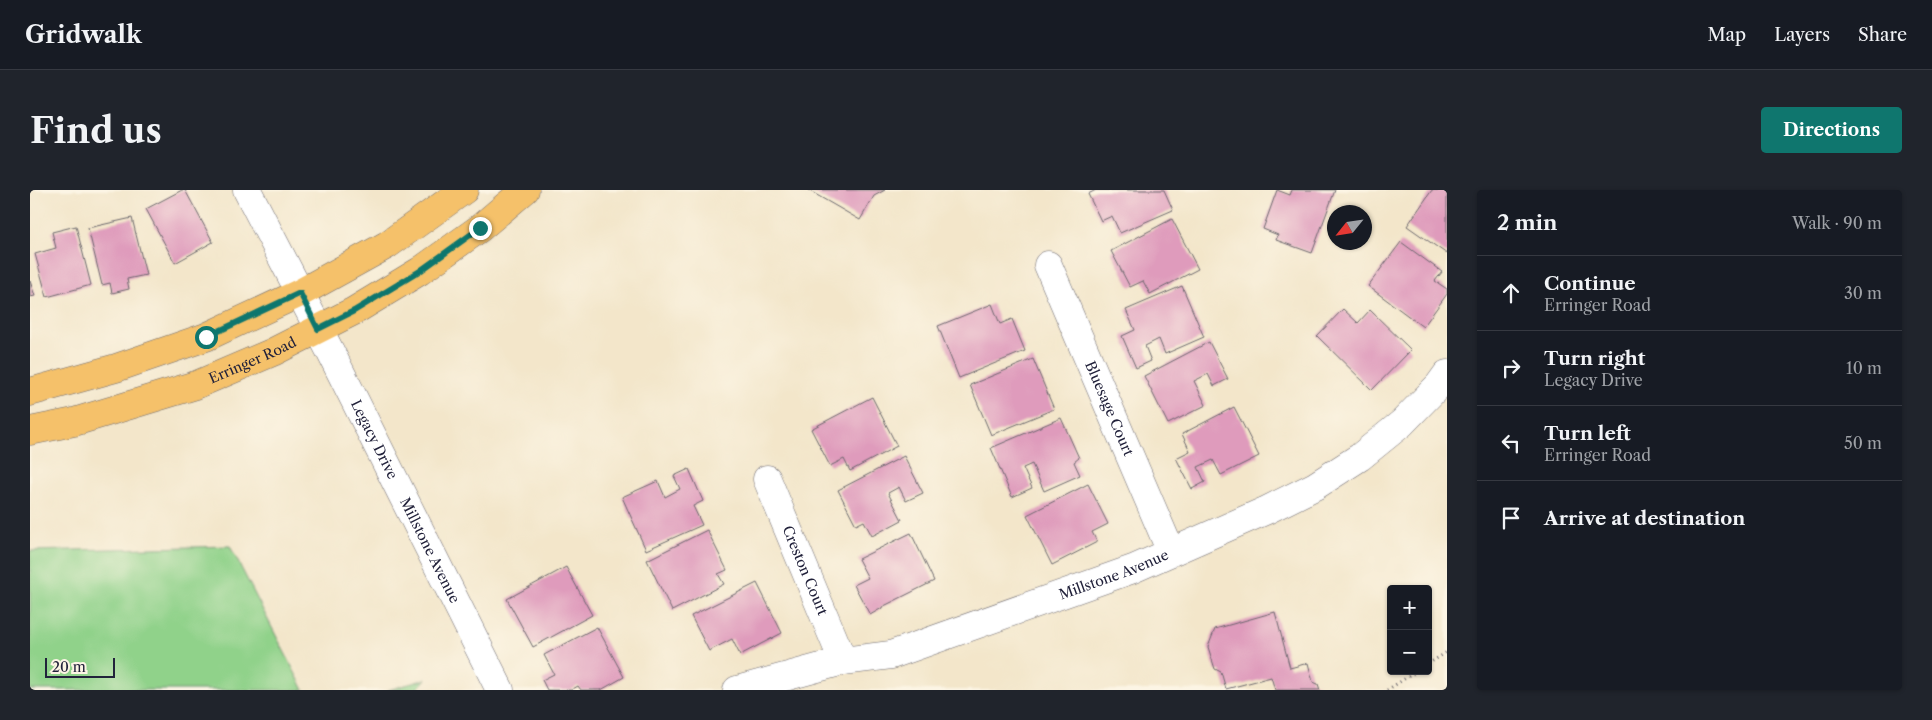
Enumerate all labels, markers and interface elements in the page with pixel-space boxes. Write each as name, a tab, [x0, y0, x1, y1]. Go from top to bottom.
text: Gridwalk	[25, 20, 142, 49]
text: Map	[1708, 24, 1746, 46]
text: Layers	[1774, 24, 1830, 46]
text: Share	[1858, 24, 1907, 46]
button: Directions	[1761, 107, 1902, 153]
text: Find us	[30, 109, 162, 152]
north arrow	[1327, 205, 1372, 250]
text: 2 min	[1497, 210, 1557, 235]
text: Walk · 90 m	[1792, 213, 1882, 233]
route end	[469, 217, 492, 240]
text: Continue	[1544, 272, 1636, 295]
icon: ahead	[1497, 279, 1525, 307]
text: 30 m	[1844, 283, 1882, 303]
text: Erringer Road	[1544, 295, 1651, 315]
route start	[195, 326, 218, 349]
street label: Erringer Road	[206, 333, 299, 387]
text: Turn right	[1544, 347, 1645, 370]
icon: right	[1497, 354, 1525, 382]
street label: Bluesage Court	[1081, 358, 1138, 459]
text: 10 m	[1846, 358, 1882, 378]
text: Legacy Drive	[1544, 370, 1643, 390]
street label: Legacy Drive	[347, 397, 402, 482]
text: Turn left	[1544, 422, 1631, 445]
icon: left	[1497, 429, 1525, 457]
text: 50 m	[1844, 433, 1882, 453]
text: Erringer Road	[1544, 445, 1651, 465]
street label: Millstone Avenue	[396, 494, 464, 606]
icon: arrive	[1497, 504, 1525, 532]
text: Arrive at destination	[1544, 507, 1745, 530]
street label: Creston Court	[778, 523, 832, 618]
street label: Millstone Avenue	[1056, 545, 1171, 604]
map controls	[1387, 585, 1432, 675]
button: +	[1387, 585, 1432, 630]
button: −	[1387, 630, 1432, 675]
scale bar	[45, 655, 115, 678]
text: 20 m	[52, 658, 86, 676]

